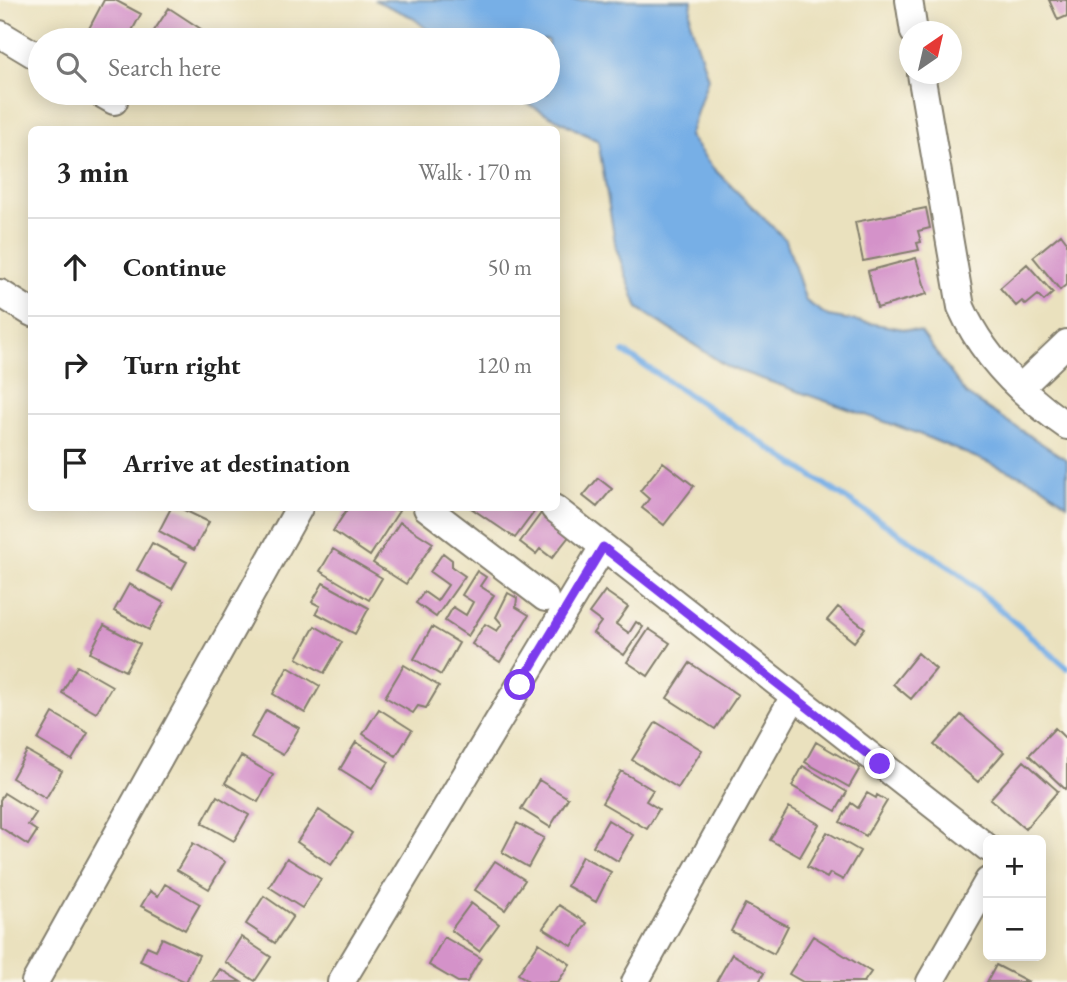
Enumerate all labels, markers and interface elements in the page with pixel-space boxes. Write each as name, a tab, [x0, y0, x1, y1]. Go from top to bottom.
north arrow	[899, 21, 962, 84]
search box	[28, 28, 560, 105]
icon: search	[52, 48, 90, 86]
text: Search here	[108, 50, 221, 84]
text: 3 min	[56, 152, 129, 191]
text: Walk · 170 m	[418, 157, 532, 187]
icon: ahead	[56, 248, 94, 286]
text: Continue	[123, 250, 226, 284]
text: 50 m	[487, 252, 532, 282]
icon: right	[56, 346, 94, 384]
text: Turn right	[123, 348, 241, 382]
text: 120 m	[476, 350, 532, 380]
icon: arrive	[56, 444, 94, 482]
text: Arrive at destination	[123, 446, 350, 480]
route start	[504, 669, 535, 700]
route end	[864, 748, 895, 779]
map controls	[983, 835, 1046, 961]
button: +	[983, 835, 1046, 898]
button: −	[983, 898, 1046, 961]

